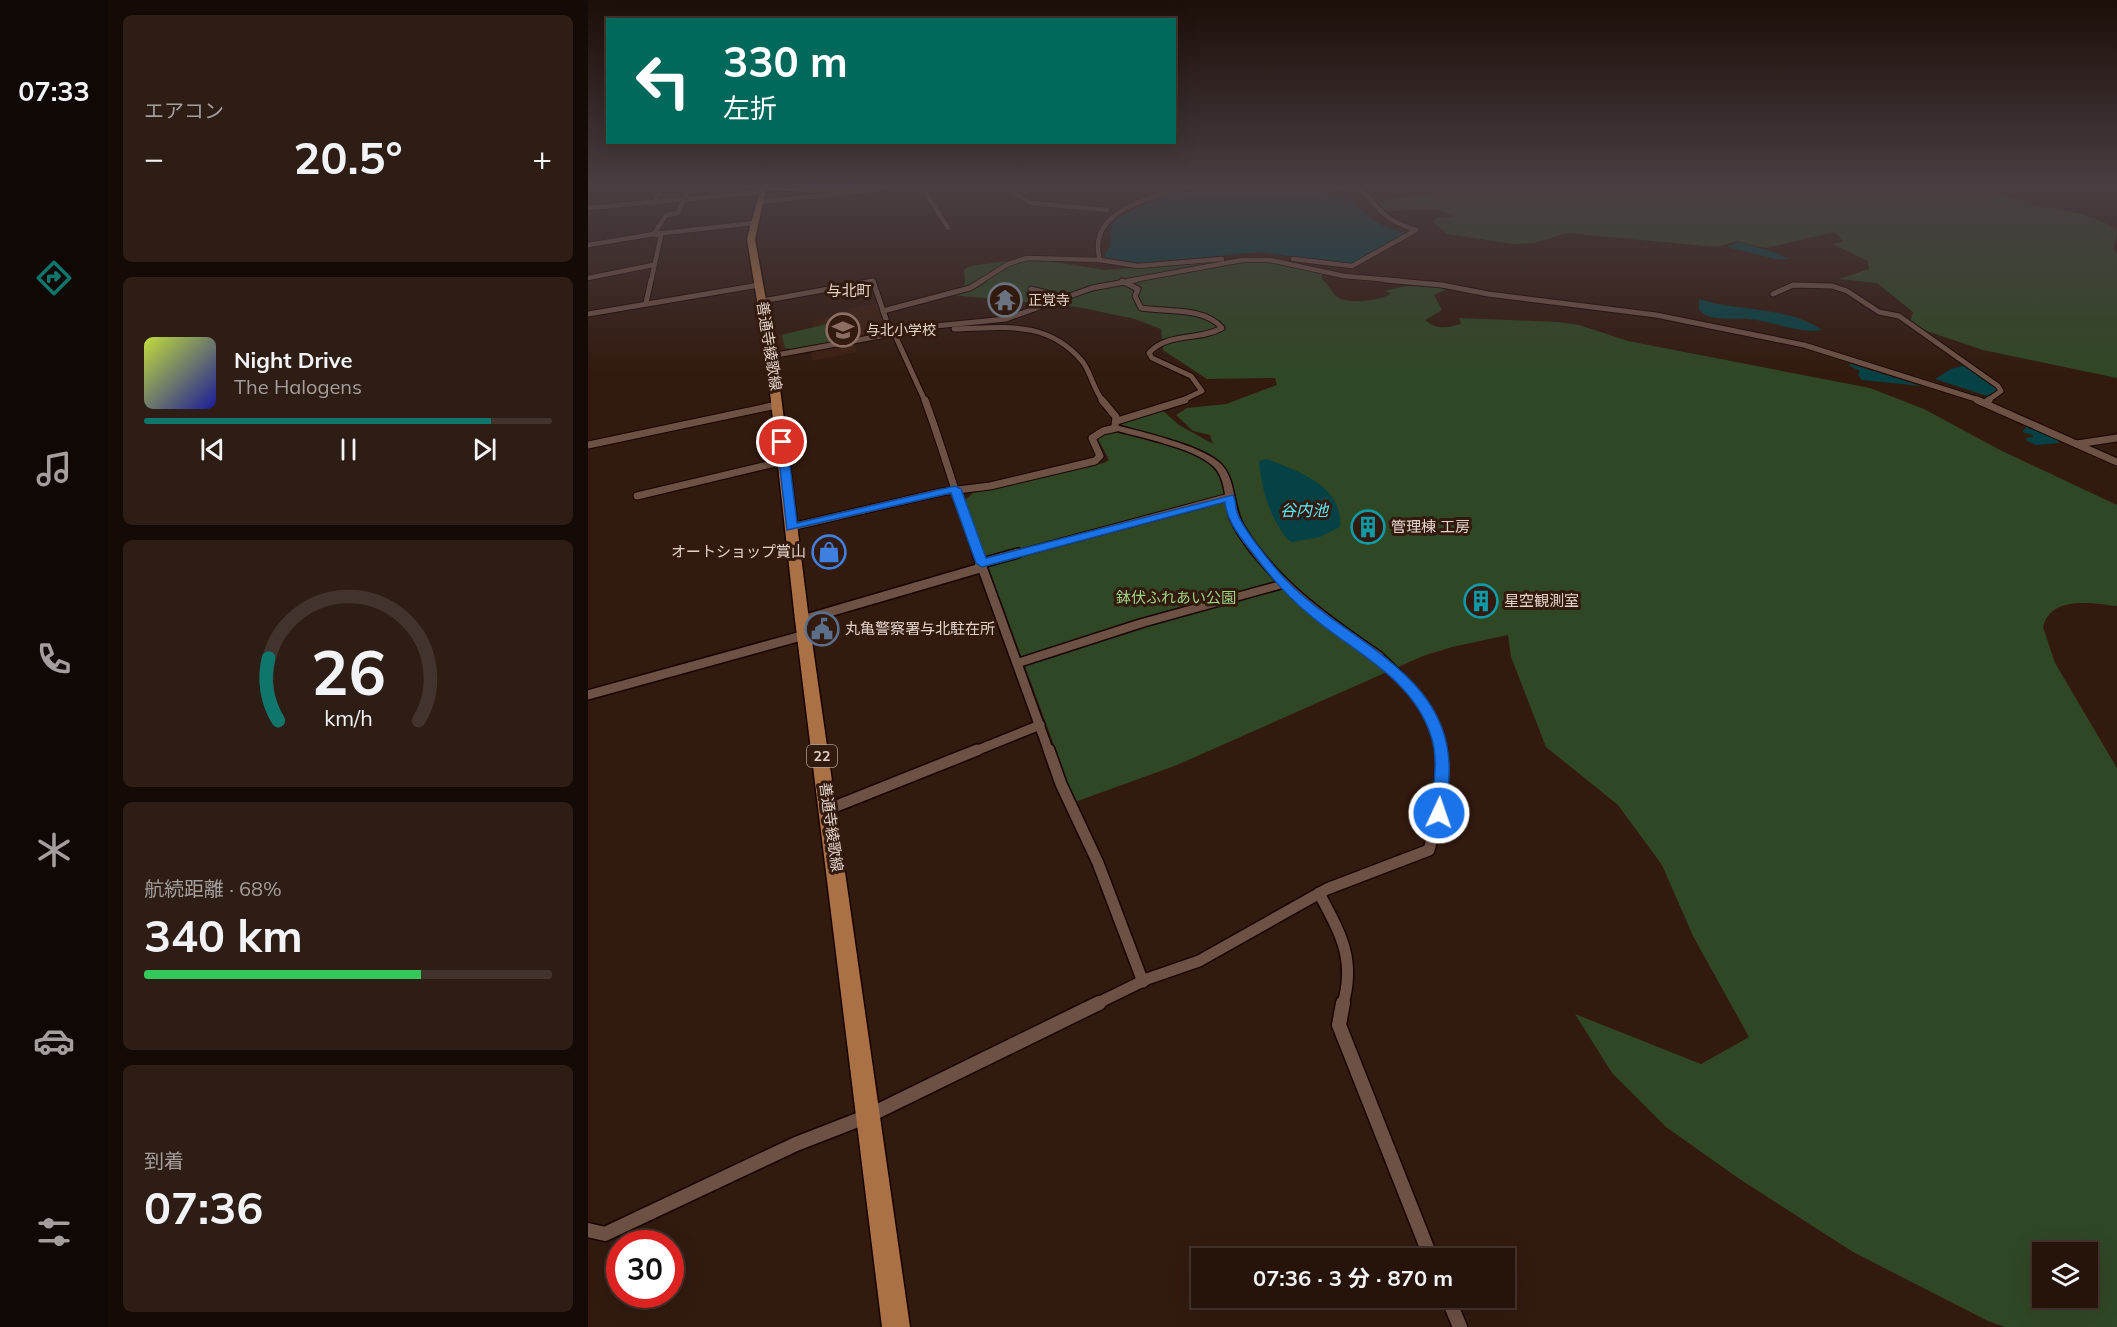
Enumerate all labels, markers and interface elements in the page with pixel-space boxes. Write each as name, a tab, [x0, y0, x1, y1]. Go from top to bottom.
text: 330 m	[723, 35, 848, 88]
icon: left	[624, 42, 702, 120]
text: 07:33	[18, 74, 90, 108]
text: 左折	[723, 91, 777, 125]
text: エアコン	[144, 98, 224, 123]
text: 20.5°	[293, 129, 403, 185]
text: −	[144, 137, 164, 178]
text: +	[532, 137, 552, 178]
icon: directions	[33, 257, 75, 299]
district label: 与北町	[826, 281, 872, 300]
temple icon: 正覚寺	[987, 282, 1023, 318]
place label: 正覚寺	[1028, 291, 1070, 309]
street label: 善通寺綾歌線	[753, 300, 786, 392]
school or university icon: 与北小学校	[825, 312, 861, 348]
place label: 与北小学校	[866, 321, 936, 339]
text: Night Drive	[234, 346, 353, 374]
text: The Halogens	[234, 374, 362, 399]
pin	[756, 416, 807, 467]
icon: arrive	[765, 425, 798, 458]
icon: previous	[196, 433, 229, 466]
icon: pause	[332, 433, 365, 466]
icon: next	[468, 433, 501, 466]
icon: music	[33, 448, 75, 490]
water label: 谷内池	[1280, 500, 1330, 520]
building icon: 管理棟 工房	[1350, 509, 1386, 545]
place label: 管理棟 工房	[1391, 517, 1470, 536]
shop icon: オートショップ賞山	[811, 534, 847, 570]
place label: オートショップ賞山	[671, 542, 806, 561]
building icon: 星空観測室	[1463, 583, 1499, 619]
park label: 鉢伏ふれあい公園	[1116, 588, 1236, 607]
place label: 星空観測室	[1504, 591, 1579, 610]
public building icon: 丸亀警察署与北駐在所	[804, 611, 840, 647]
place label: 丸亀警察署与北駐在所	[845, 619, 995, 638]
text: 26	[311, 632, 385, 711]
icon: phone	[33, 638, 75, 680]
text: km/h	[324, 704, 372, 731]
road number: 22	[807, 745, 837, 767]
street label: 善通寺綾歌線	[816, 781, 847, 873]
position arrow	[1407, 781, 1471, 845]
icon: climate	[33, 829, 75, 871]
text: 航続距離 · 68%	[144, 876, 282, 901]
text: 340 km	[144, 907, 303, 963]
icon: car	[33, 1020, 75, 1062]
text: 到着	[144, 1148, 184, 1173]
text: 07:36	[144, 1179, 263, 1235]
icon: filters	[33, 1211, 75, 1253]
speed limit sign: 30	[606, 1230, 684, 1308]
map controls	[2032, 1242, 2098, 1308]
button: layers	[2032, 1242, 2098, 1308]
text: 07:36 · 3 分 · 870 m	[1253, 1264, 1453, 1292]

